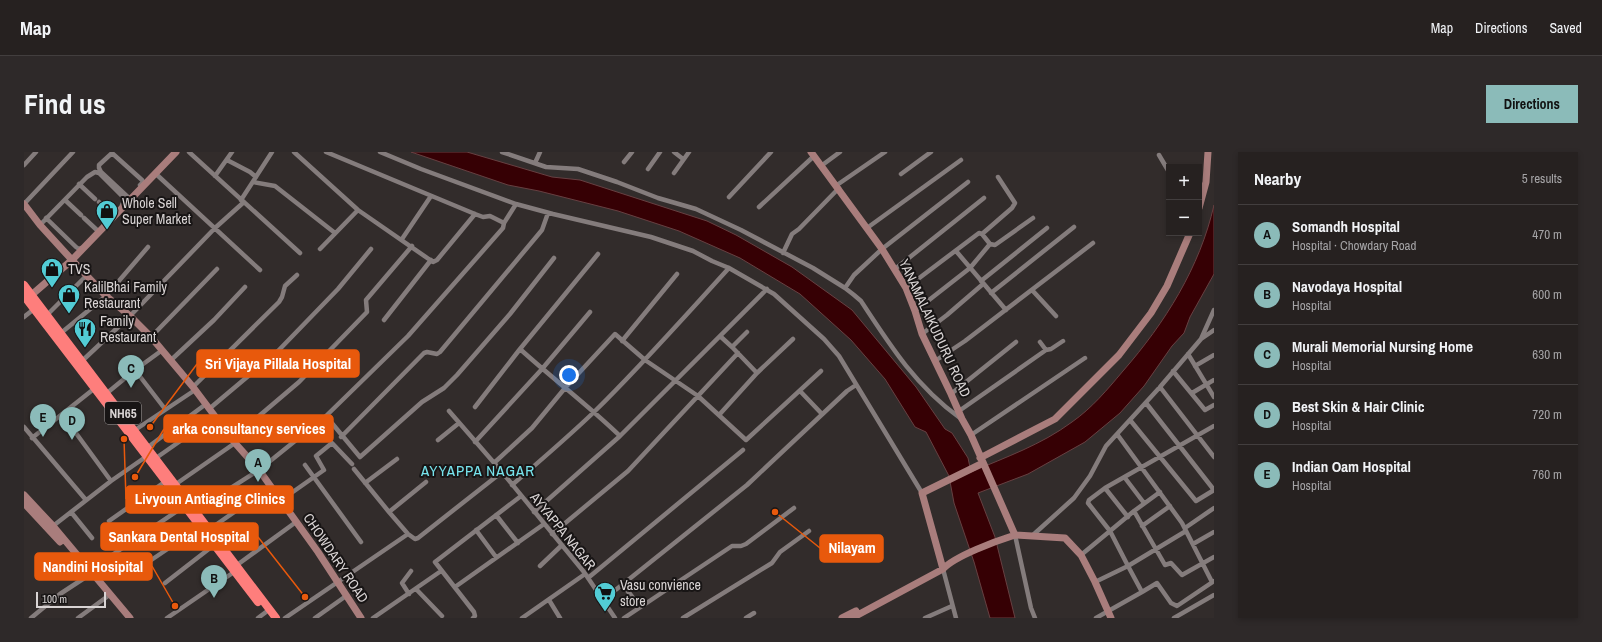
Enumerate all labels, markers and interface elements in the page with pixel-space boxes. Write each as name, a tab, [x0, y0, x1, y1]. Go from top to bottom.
text: Map	[20, 15, 51, 41]
text: Map	[1431, 19, 1453, 37]
text: Directions	[1475, 19, 1527, 37]
text: Saved	[1549, 19, 1582, 37]
text: Find us	[24, 85, 106, 123]
button: Directions	[1486, 85, 1578, 123]
map controls	[1166, 164, 1202, 236]
button: +	[1166, 164, 1202, 200]
text: Nearby	[1254, 167, 1301, 190]
text: 5 results	[1522, 170, 1562, 187]
place label: Whole Sell Super Market	[122, 194, 191, 228]
shop icon: Whole Sell Super Market	[94, 198, 120, 231]
button: −	[1166, 200, 1202, 236]
text: Somandh Hospital	[1292, 216, 1400, 237]
text: A	[1263, 226, 1271, 243]
text: 470 m	[1532, 226, 1562, 243]
text: Hospital · Chowdary Road	[1292, 237, 1416, 254]
shop icon: TVS	[39, 256, 65, 289]
street label: YANAMALAIKUDURU ROAD	[895, 256, 975, 400]
place label: TVS	[68, 260, 91, 278]
text: Navodaya Hospital	[1292, 276, 1402, 297]
place label: KalilBhai Family Restaurant	[84, 278, 167, 312]
shop icon: KalilBhai Family Restaurant	[56, 282, 82, 315]
text: B	[1263, 286, 1271, 303]
text: 600 m	[1532, 286, 1562, 303]
text: Hospital	[1292, 297, 1331, 314]
place label: Family Restaurant	[100, 312, 156, 346]
restaurant icon: Family Restaurant	[72, 316, 98, 349]
text: Murali Memorial Nursing Home	[1292, 336, 1473, 357]
text: C	[1263, 346, 1271, 363]
text: 630 m	[1532, 346, 1562, 363]
callout: Sri Vijaya Pillala Hospital	[197, 350, 359, 377]
text: Sri Vijaya Pillala Hospital	[205, 353, 351, 374]
pin: C	[118, 355, 144, 388]
text: Hospital	[1292, 357, 1331, 374]
your location	[559, 365, 579, 385]
text: Best Skin & Hair Clinic	[1292, 396, 1425, 417]
road number: NH65	[105, 402, 141, 424]
pin: E	[30, 404, 56, 437]
text: D	[1263, 406, 1271, 423]
text: 720 m	[1532, 406, 1562, 423]
pin: D	[59, 407, 85, 440]
callout: arka consultancy services	[164, 415, 333, 442]
text: Hospital	[1292, 417, 1331, 434]
text: arka consultancy services	[172, 418, 326, 439]
pin: A	[245, 449, 271, 482]
text: Indian Oam Hospital	[1292, 456, 1411, 477]
district label: AYYAPPA NAGAR	[420, 460, 535, 481]
text: E	[1263, 466, 1271, 483]
text: 760 m	[1532, 466, 1562, 483]
text: Hospital	[1292, 477, 1331, 494]
callout: Livyoun Antiaging Clinics	[126, 486, 293, 513]
text: Livyoun Antiaging Clinics	[135, 488, 285, 509]
street label: AYYAPPA NAGAR	[526, 488, 600, 573]
street label: CHOWDARY ROAD	[299, 510, 373, 606]
callout: Sankara Dental Hospital	[101, 523, 258, 550]
text: Sankara Dental Hospital	[109, 526, 249, 547]
callout: Nilayam	[820, 535, 883, 562]
text: Nilayam	[828, 537, 876, 558]
callout: Nandini Hosipital	[35, 553, 152, 580]
text: Nandini Hosipital	[43, 556, 143, 577]
pin: B	[201, 565, 227, 598]
place label: Vasu convience store	[620, 576, 701, 610]
supermarket icon: Vasu convience store	[592, 580, 618, 613]
scale bar	[36, 590, 106, 609]
text: 100 m	[42, 592, 67, 606]

